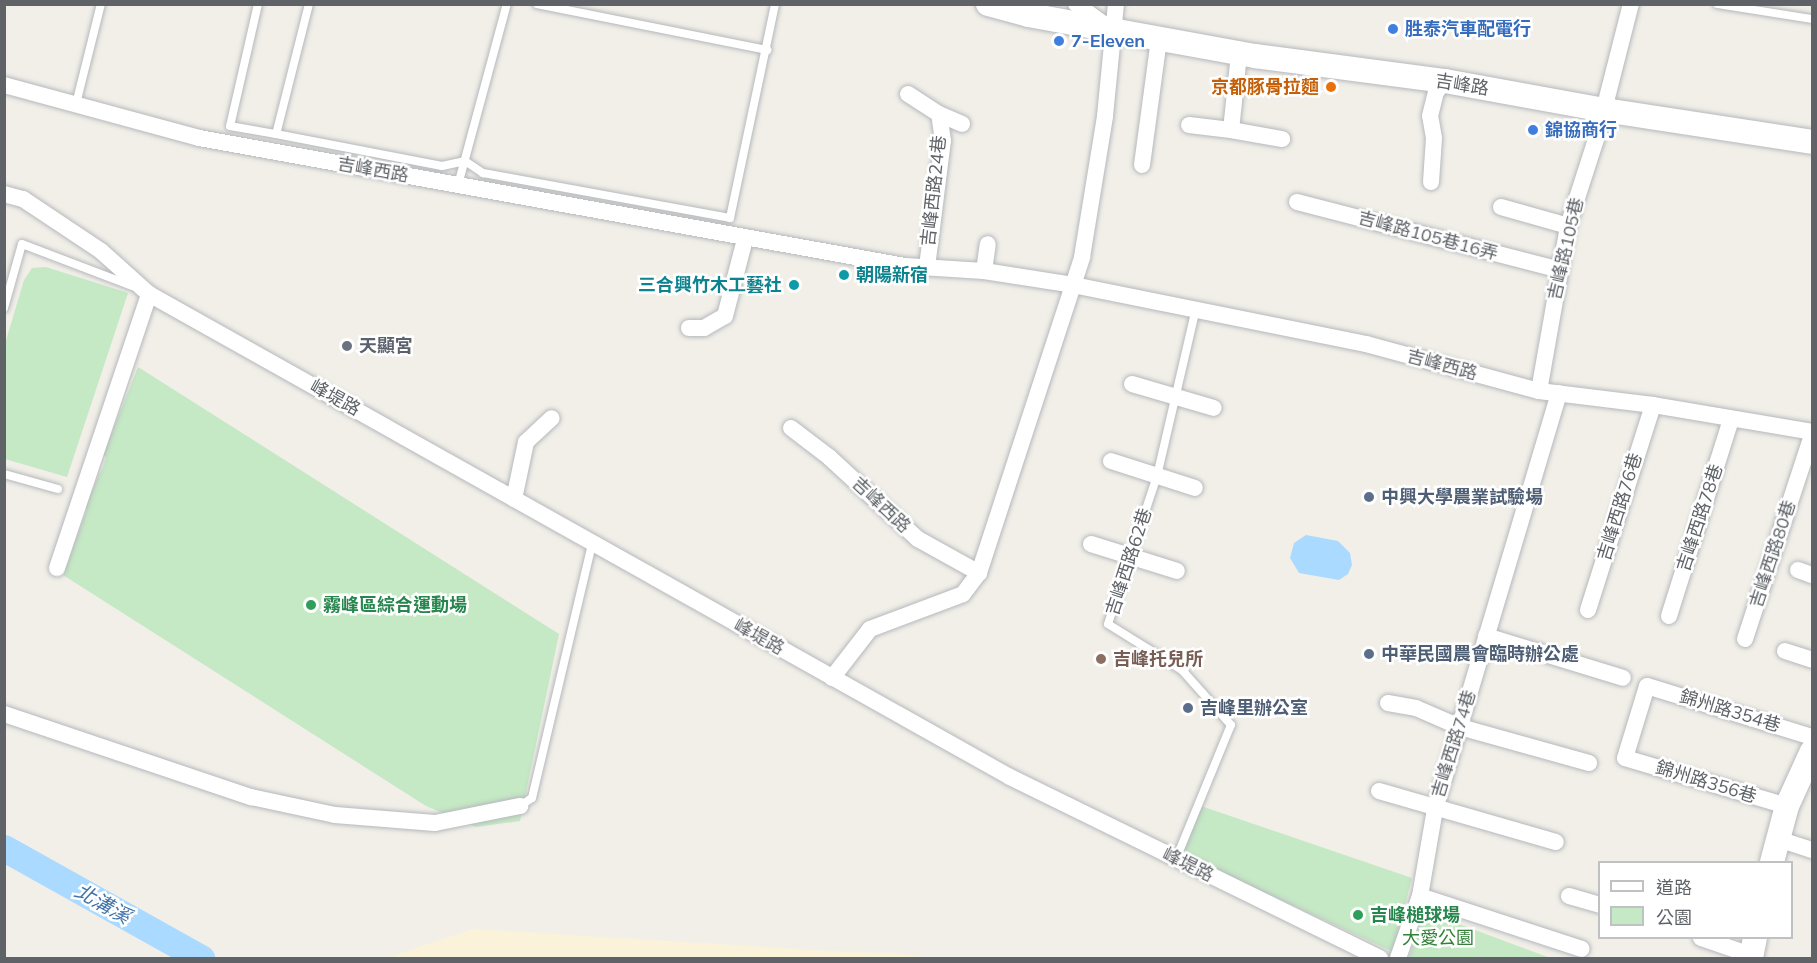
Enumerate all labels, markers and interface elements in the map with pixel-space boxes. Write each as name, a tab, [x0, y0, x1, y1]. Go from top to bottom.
place label: 胜泰汽車配電行	[1405, 18, 1531, 40]
marker: 胜泰汽車配電行	[1386, 22, 1400, 36]
place label: 7-Eleven	[1071, 30, 1145, 52]
marker: 7-Eleven	[1052, 34, 1066, 48]
street label: 吉峰路	[1434, 70, 1490, 100]
place label: 京都豚骨拉麵	[1211, 76, 1319, 98]
marker: 京都豚骨拉麵	[1324, 80, 1338, 94]
place label: 錦協商行	[1545, 119, 1617, 141]
marker: 錦協商行	[1526, 123, 1540, 137]
street label: 吉峰西路24巷	[917, 134, 951, 248]
street label: 吉峰西路	[336, 153, 410, 187]
street label: 吉峰路105巷	[1544, 196, 1588, 302]
street label: 吉峰路105巷16弄	[1356, 207, 1500, 265]
place label: 朝陽新宿	[856, 264, 928, 286]
marker: 朝陽新宿	[837, 268, 851, 282]
place label: 三合興竹木工藝社	[638, 274, 782, 296]
marker: 三合興竹木工藝社	[787, 278, 801, 292]
place label: 天顯宮	[359, 335, 413, 357]
marker: 天顯宮	[340, 339, 354, 353]
street label: 吉峰西路	[1404, 345, 1480, 385]
street label: 峰堤路	[306, 375, 364, 421]
street label: 吉峰西路76巷	[1593, 450, 1647, 564]
street label: 吉峰西路78巷	[1672, 462, 1728, 574]
street label: 吉峰西路	[847, 473, 915, 537]
place label: 中興大學農業試驗場	[1381, 486, 1543, 508]
marker: 中興大學農業試驗場	[1362, 490, 1376, 504]
street label: 吉峰西路80巷	[1745, 498, 1801, 610]
street label: 吉峰西路62巷	[1101, 506, 1157, 618]
place label: 霧峰區綜合運動場	[323, 594, 467, 616]
marker: 霧峰區綜合運動場	[304, 598, 318, 612]
street label: 峰堤路	[730, 614, 788, 660]
place label: 中華民國農會臨時辦公處	[1381, 643, 1579, 665]
marker: 中華民國農會臨時辦公處	[1362, 647, 1376, 661]
place label: 吉峰托兒所	[1113, 648, 1203, 670]
marker: 吉峰托兒所	[1094, 652, 1108, 666]
street label: 錦州路354巷	[1677, 685, 1783, 737]
street label: 吉峰西路74巷	[1427, 687, 1481, 801]
place label: 吉峰里辦公室	[1200, 697, 1308, 719]
marker: 吉峰里辦公室	[1181, 701, 1195, 715]
street label: 錦州路356巷	[1653, 756, 1759, 808]
street label: 峰堤路	[1159, 843, 1217, 887]
legend	[1598, 861, 1793, 939]
text: 道路	[1656, 876, 1692, 899]
water label: 北溝溪	[71, 878, 135, 928]
place label: 吉峰槌球場	[1370, 904, 1460, 926]
text: 公園	[1656, 906, 1692, 929]
marker: 吉峰槌球場	[1351, 908, 1365, 922]
park label: 大愛公園	[1402, 927, 1474, 949]

